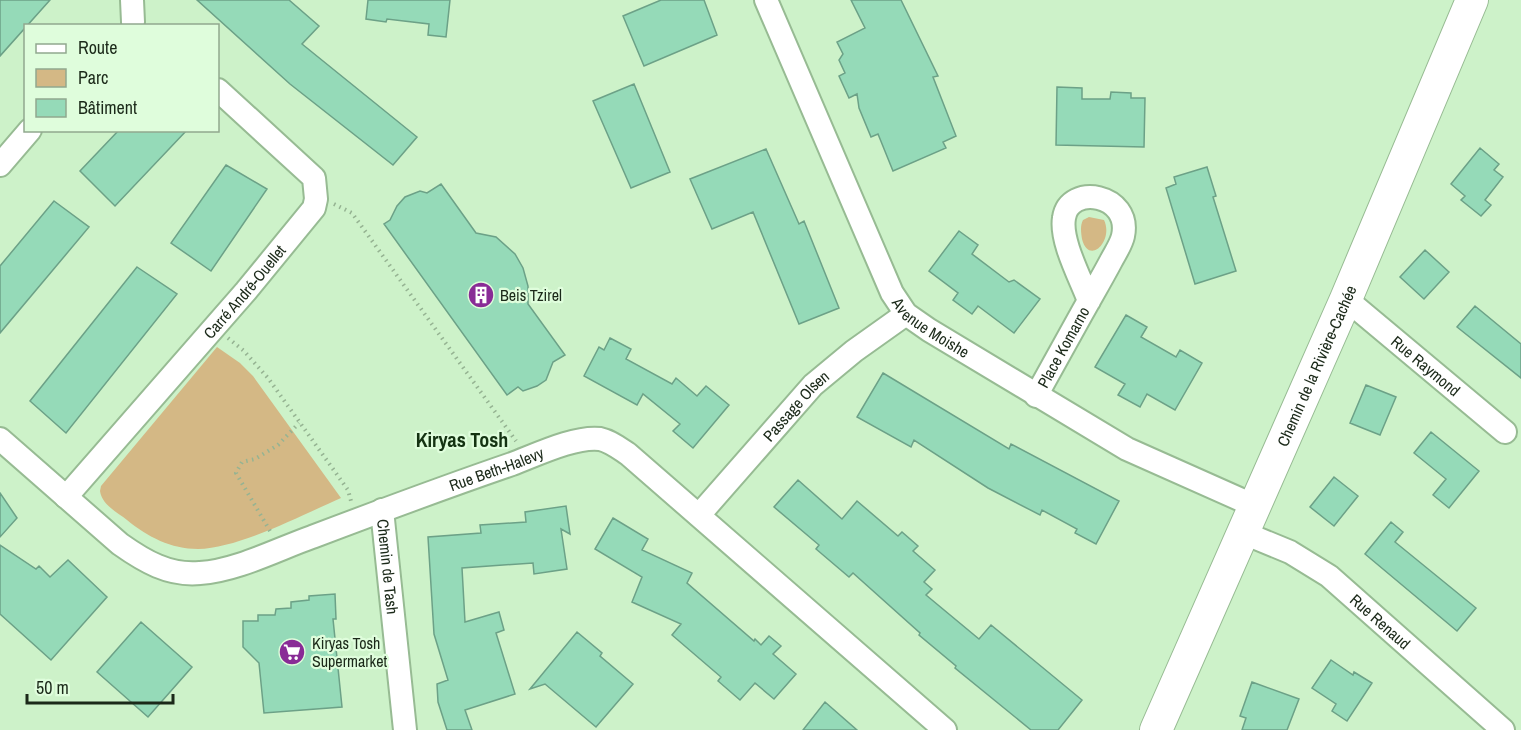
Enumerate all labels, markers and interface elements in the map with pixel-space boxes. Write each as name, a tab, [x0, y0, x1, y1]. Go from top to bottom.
legend	[24, 24, 219, 132]
text: Route	[78, 35, 117, 60]
text: Parc	[78, 65, 108, 90]
text: Bâtiment	[78, 95, 137, 120]
street label: Carré André-Ouellet	[198, 240, 291, 343]
building icon: Beis Tzirel	[466, 280, 496, 310]
street label: Chemin de la Rivière-Cachée	[1271, 282, 1362, 450]
place label: Beis Tzirel	[500, 284, 562, 306]
street label: Avenue Moishe	[886, 292, 973, 363]
street label: Place Komarno	[1032, 302, 1095, 392]
street label: Rue Raymond	[1387, 330, 1465, 401]
street label: Passage Olsen	[758, 365, 834, 446]
district label: Kiryas Tosh	[416, 426, 508, 453]
street label: Rue Beth-Halevy	[446, 441, 547, 496]
street label: Chemin de Tash	[372, 518, 404, 615]
street label: Rue Renaud	[1345, 589, 1415, 654]
place label: Kiryas Tosh Supermarket	[312, 632, 387, 672]
supermarket icon: Kiryas Tosh Supermarket	[277, 637, 307, 667]
scale bar	[27, 667, 172, 705]
text: 50 m	[36, 675, 69, 700]

